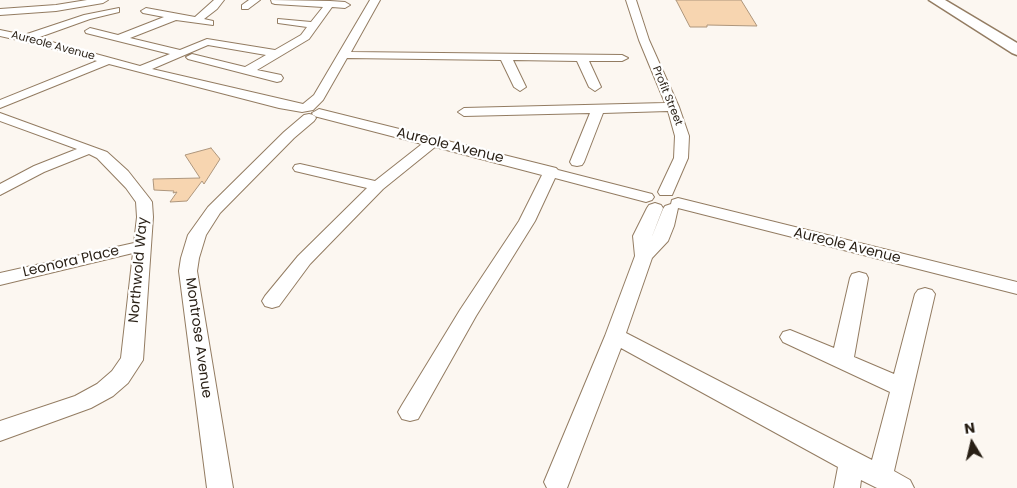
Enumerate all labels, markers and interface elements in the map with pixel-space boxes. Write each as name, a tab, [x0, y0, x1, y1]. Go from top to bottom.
street label: Aureole Avenue	[10, 28, 96, 64]
street label: Profit Street	[649, 64, 685, 128]
street label: Aureole Avenue	[395, 125, 505, 167]
street label: Northwold Way	[126, 216, 152, 324]
street label: Aureole Avenue	[792, 225, 902, 267]
street label: Leonora Place	[21, 243, 121, 281]
street label: Montrose Avenue	[181, 277, 215, 399]
text: N	[963, 417, 976, 439]
north arrow	[947, 418, 997, 468]

